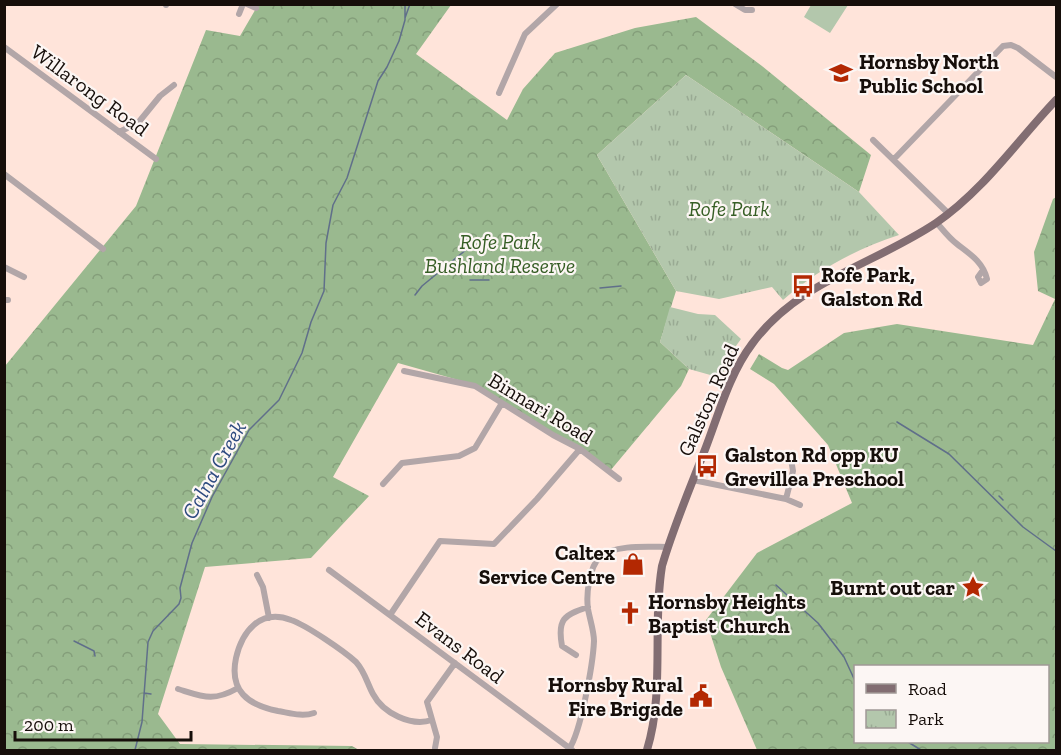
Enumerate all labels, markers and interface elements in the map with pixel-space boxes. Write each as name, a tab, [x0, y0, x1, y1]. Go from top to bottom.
street label: Willarong Road	[26, 39, 154, 141]
place label: Hornsby North Public School	[859, 49, 999, 98]
school or university icon: Hornsby North Public School	[828, 60, 854, 86]
park label: Rofe Park	[688, 196, 770, 221]
park label: Rofe Park Bushland Reserve	[425, 229, 575, 278]
place label: Rofe Park, Galston Rd	[821, 262, 923, 311]
bus stop icon: Rofe Park, Galston Rd	[790, 273, 816, 299]
street label: Galston Road	[672, 340, 744, 460]
street label: Binnari Road	[484, 367, 598, 449]
water label: Calna Creek	[176, 416, 252, 524]
place label: Galston Rd opp KU Grevillea Preschool	[725, 442, 904, 491]
bus stop icon: Galston Rd opp KU Grevillea Preschool	[694, 453, 720, 479]
place label: Caltex Service Centre	[479, 540, 615, 589]
shop icon: Caltex Service Centre	[620, 551, 646, 577]
place icon: Burnt out car	[960, 574, 986, 600]
place label: Burnt out car	[830, 575, 955, 600]
place label: Hornsby Heights Baptist Church	[648, 589, 806, 638]
church icon: Hornsby Heights Baptist Church	[617, 600, 643, 626]
street label: Evans Road	[411, 606, 510, 689]
legend	[854, 665, 1049, 743]
place label: Hornsby Rural Fire Brigade	[548, 672, 683, 721]
text: Road	[908, 678, 947, 700]
public building icon: Hornsby Rural Fire Brigade	[688, 683, 714, 709]
scale bar	[15, 704, 190, 742]
text: Park	[908, 708, 944, 730]
text: 200 m	[24, 714, 74, 736]

